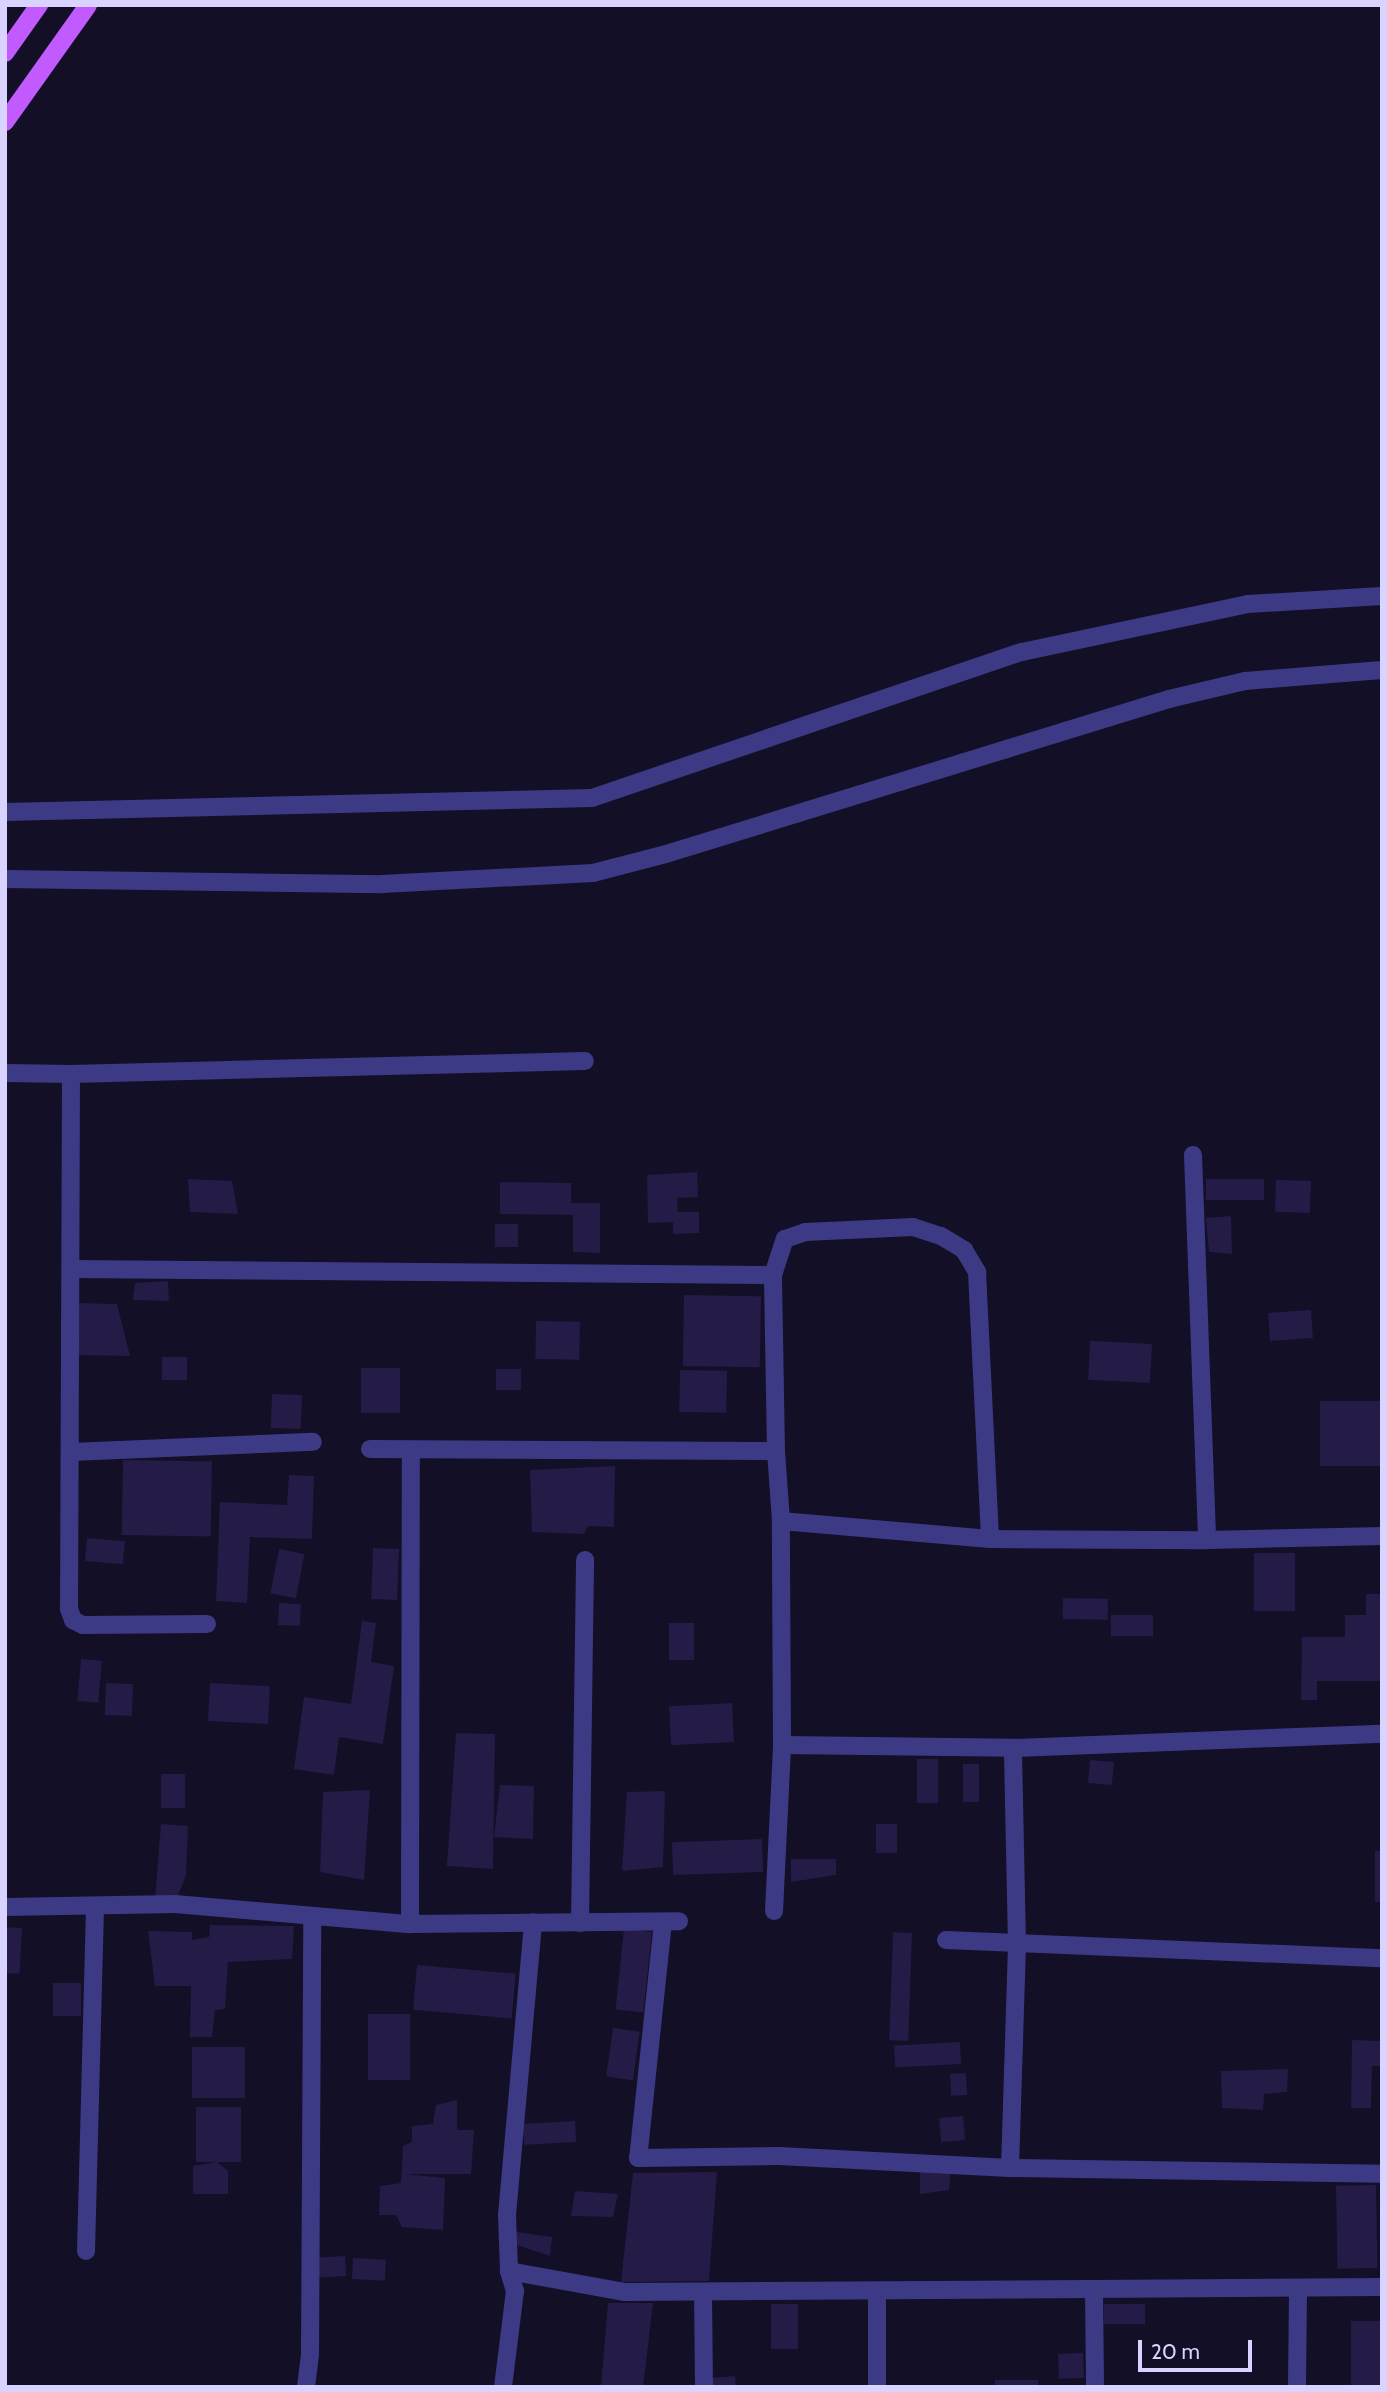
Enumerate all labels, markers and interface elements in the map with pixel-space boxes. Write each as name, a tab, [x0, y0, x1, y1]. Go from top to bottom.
scale bar	[1142, 2326, 1256, 2370]
text: 20 m	[1151, 2339, 1200, 2364]

